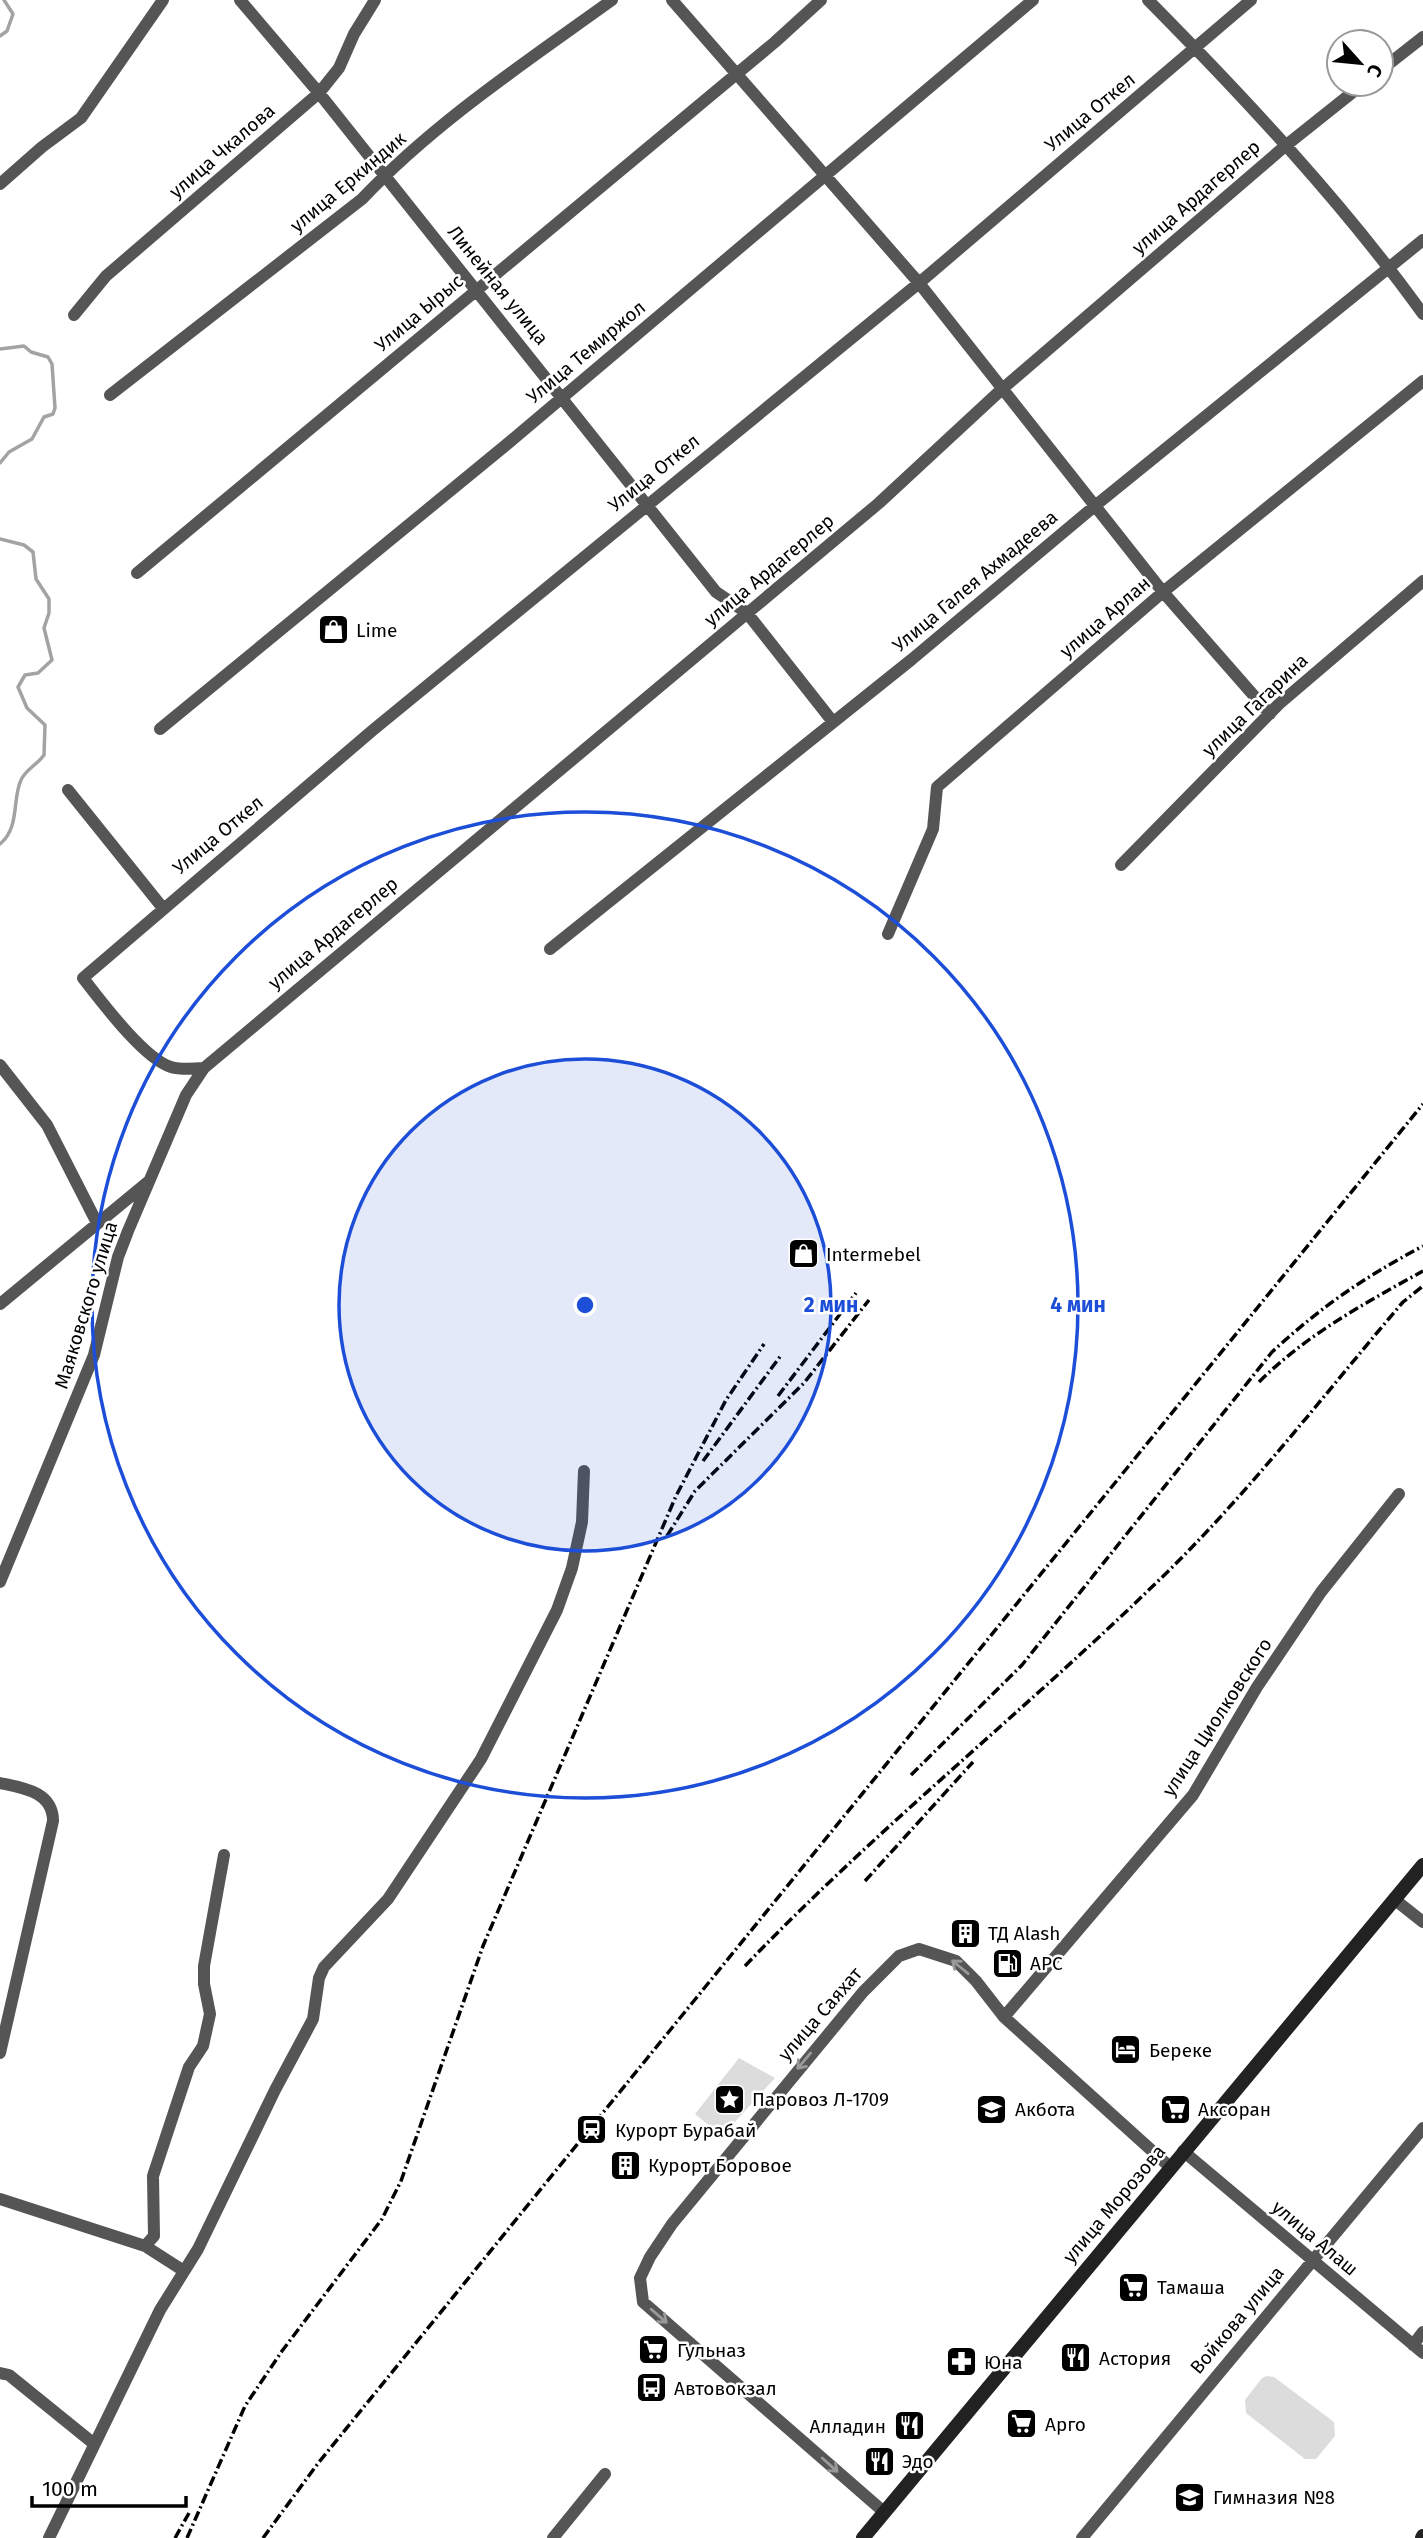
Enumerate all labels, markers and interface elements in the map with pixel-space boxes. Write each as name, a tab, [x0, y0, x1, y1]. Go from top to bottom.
north arrow	[1325, 28, 1395, 98]
text: С	[1362, 60, 1387, 81]
street label: Улица Откел	[1040, 68, 1140, 156]
street label: улица Чкалова	[164, 99, 280, 203]
street label: улица Еркиндик	[286, 127, 411, 237]
street label: улица Ардагерлер	[1127, 135, 1265, 259]
street label: Линейная улица	[443, 221, 553, 349]
street label: Улица Ырыс	[370, 269, 468, 357]
street label: Улица Темиржол	[522, 296, 650, 408]
street label: Улица Откел	[604, 429, 704, 517]
street label: Улица Галея Ахмадеева	[888, 505, 1062, 657]
street label: улица Ардагерлер	[699, 509, 839, 631]
street label: улица Арлан	[1055, 571, 1155, 663]
shop icon: Lime	[316, 613, 350, 647]
place label: Lime	[356, 619, 397, 642]
street label: улица Гагарина	[1197, 649, 1313, 761]
street label: Улица Откел	[168, 791, 268, 879]
street label: улица Ардагерлер	[263, 872, 403, 994]
street label: Маяковского улица	[50, 1219, 122, 1391]
shop icon: Intermebel	[786, 1237, 820, 1271]
place label: Intermebel	[826, 1243, 921, 1266]
text: 2 мин	[804, 1292, 858, 1318]
text: 4 мин	[1050, 1292, 1106, 1318]
centre of rings	[573, 1293, 597, 1317]
street label: улица Циолковского	[1157, 1634, 1277, 1800]
building icon: ТД Alash	[948, 1916, 982, 1950]
place label: ТД Alash	[988, 1922, 1060, 1945]
fuel station icon: АРС	[990, 1946, 1024, 1980]
place label: АРС	[1030, 1952, 1063, 1975]
one-way arrow	[952, 1959, 970, 1974]
street label: улица Саяхат	[773, 1962, 867, 2066]
hotel icon: Береке	[1109, 2033, 1143, 2067]
place label: Береке	[1149, 2039, 1212, 2062]
one-way arrow	[797, 2052, 812, 2070]
place icon: Паровоз Л-1709	[712, 2082, 746, 2116]
place label: Паровоз Л-1709	[752, 2088, 889, 2111]
school or university icon: Акбота	[975, 2092, 1009, 2126]
supermarket icon: Аксоран	[1158, 2092, 1192, 2126]
place label: Акбота	[1015, 2098, 1075, 2121]
place label: Аксоран	[1198, 2098, 1271, 2121]
station icon: Курорт Бурабай	[575, 2113, 609, 2147]
place label: Курорт Бурабай	[615, 2119, 756, 2142]
street label: улица Морозова	[1058, 2140, 1170, 2268]
building icon: Курорт Боровое	[608, 2148, 642, 2182]
place label: Курорт Боровое	[648, 2154, 792, 2177]
street label: улица Алаш	[1267, 2195, 1363, 2281]
street label: Войкова улица	[1185, 2261, 1289, 2379]
supermarket icon: Тамаша	[1117, 2270, 1151, 2304]
place label: Тамаша	[1157, 2276, 1225, 2299]
one-way arrow	[650, 2307, 667, 2324]
supermarket icon: Гульназ	[637, 2333, 671, 2367]
place label: Гульназ	[677, 2339, 746, 2362]
restaurant icon: Астория	[1059, 2341, 1093, 2375]
pharmacy icon: Юна	[944, 2345, 978, 2379]
place label: Астория	[1099, 2347, 1171, 2370]
place label: Юна	[984, 2351, 1023, 2374]
bus stop icon: Автовокзал	[634, 2371, 668, 2405]
place label: Автовокзал	[674, 2377, 777, 2400]
supermarket icon: Арго	[1005, 2407, 1039, 2441]
restaurant icon: Алладин	[892, 2409, 926, 2443]
place label: Арго	[1045, 2413, 1086, 2436]
place label: Алладин	[810, 2415, 886, 2438]
restaurant icon: Эдо	[862, 2444, 896, 2478]
place label: Эдо	[902, 2450, 934, 2473]
one-way arrow	[821, 2457, 839, 2473]
scale bar	[32, 2464, 186, 2508]
text: 100 m	[42, 2476, 98, 2502]
school or university icon: Гимназия №8	[1173, 2480, 1207, 2514]
place label: Гимназия №8	[1213, 2486, 1335, 2509]

